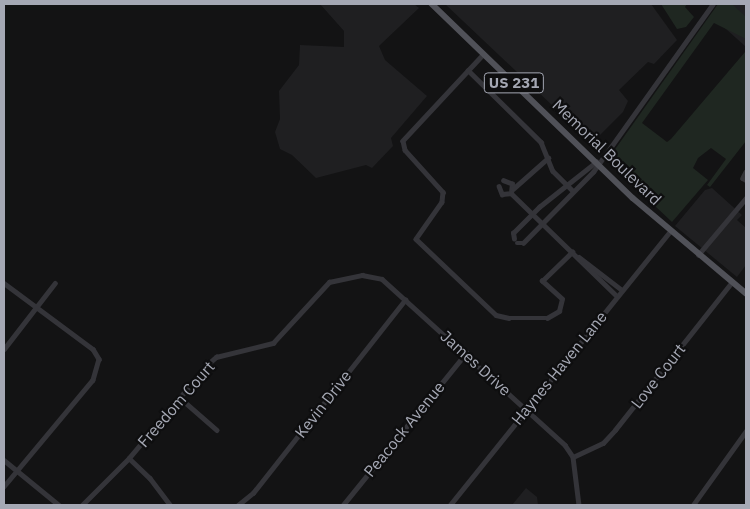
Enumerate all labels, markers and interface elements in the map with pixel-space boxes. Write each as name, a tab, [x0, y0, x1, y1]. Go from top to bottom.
road number: US 231	[483, 70, 545, 96]
street label: Memorial Boulevard	[549, 95, 665, 209]
street label: Haynes Haven Lane	[507, 307, 611, 429]
street label: James Drive	[437, 326, 515, 400]
street label: Love Court	[627, 340, 689, 412]
street label: Freedom Court	[133, 357, 219, 451]
street label: Kevin Drive	[291, 366, 355, 442]
street label: Peacock Avenue	[360, 377, 448, 481]

